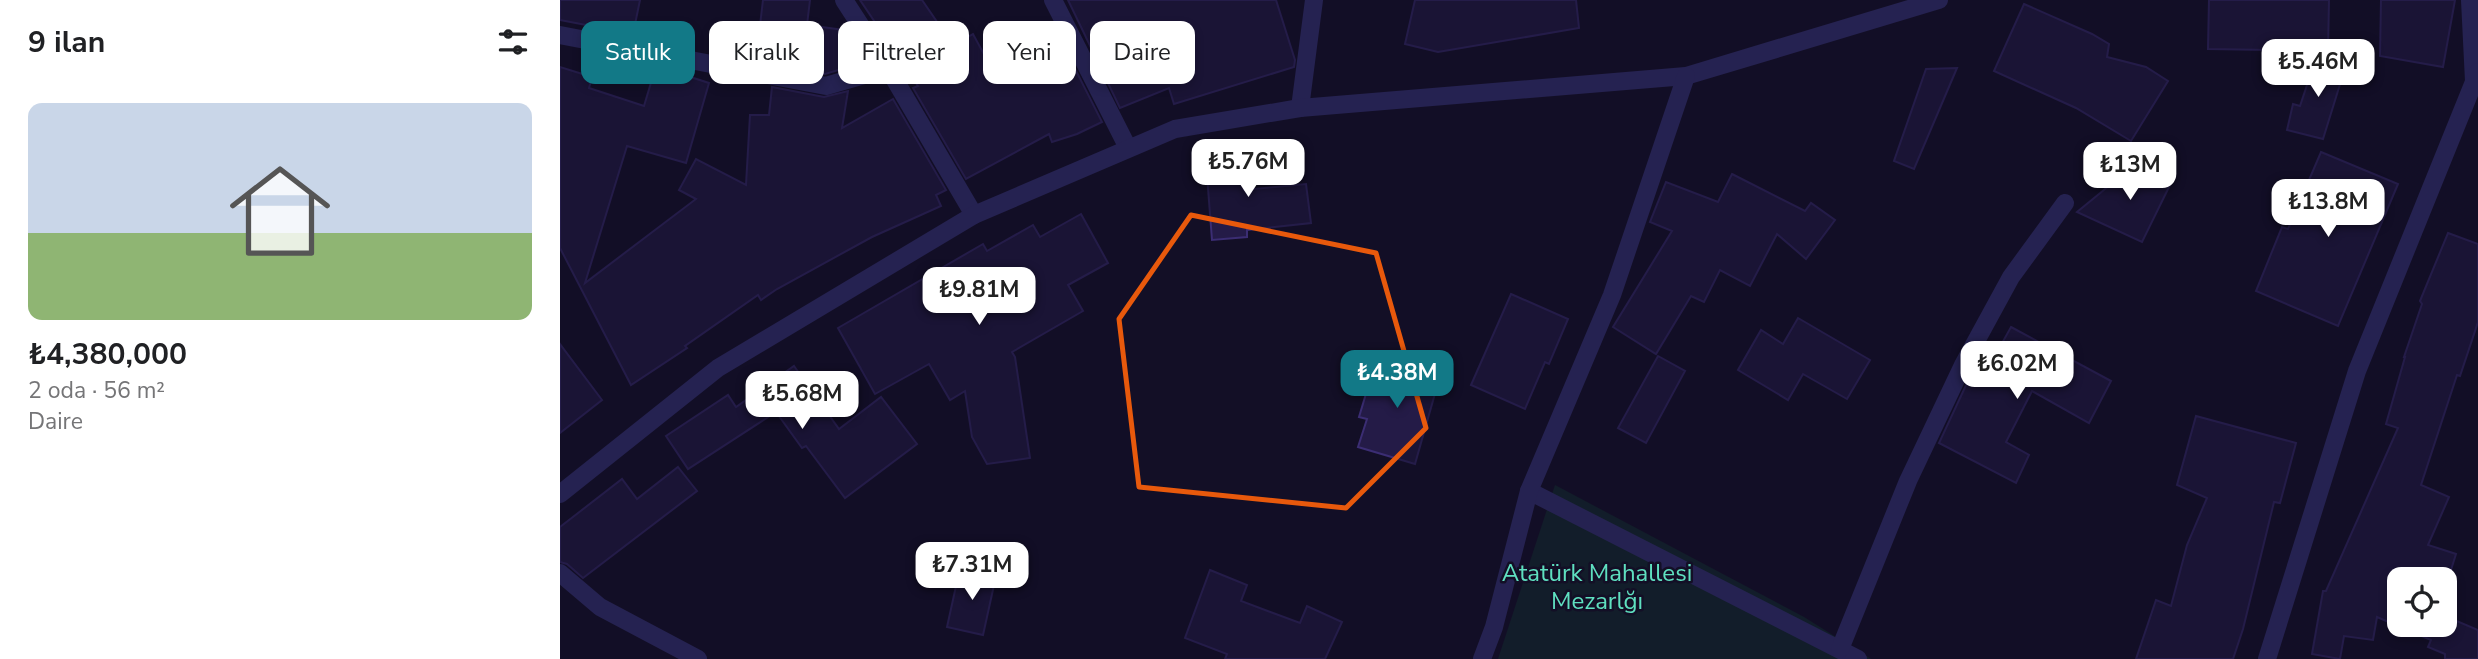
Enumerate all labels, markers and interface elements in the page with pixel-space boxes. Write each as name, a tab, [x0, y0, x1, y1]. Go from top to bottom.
chip: Satılık	[581, 21, 695, 84]
chip: Kiralık	[709, 21, 824, 84]
chip: Filtreler	[838, 21, 969, 84]
chip: Yeni	[983, 21, 1076, 84]
chip: Daire	[1090, 21, 1195, 84]
text: 9 ilan	[28, 22, 105, 63]
icon: filters	[494, 23, 532, 61]
pin: ₺5.46M	[2261, 40, 2375, 99]
text: ₺5.46M	[2278, 46, 2358, 77]
pin: ₺5.76M	[1191, 140, 1305, 199]
pin: ₺13M	[2089, 142, 2171, 202]
text: ₺5.76M	[1208, 146, 1288, 177]
icon: home	[217, 148, 343, 274]
text: ₺13M	[2099, 149, 2161, 180]
pin: ₺13.8M	[2271, 180, 2385, 239]
text: ₺13.8M	[2288, 186, 2368, 217]
pin: ₺9.81M	[922, 268, 1036, 327]
text: ₺9.81M	[939, 274, 1019, 305]
text: ₺4,380,000	[28, 334, 187, 375]
pin: ₺6.02M	[1960, 342, 2074, 401]
text: ₺6.02M	[1977, 348, 2057, 379]
pin: ₺4.38M	[1340, 350, 1454, 410]
text: ₺4.38M	[1357, 357, 1437, 388]
pin: ₺5.68M	[745, 372, 859, 431]
text: 2 oda · 56 m²	[28, 375, 165, 406]
text: ₺5.68M	[762, 378, 842, 409]
text: Daire	[28, 406, 83, 437]
pin: ₺7.31M	[915, 542, 1029, 602]
text: ₺7.31M	[932, 549, 1012, 580]
park label: Atatürk Mahallesi Mezarlğı	[1502, 557, 1692, 617]
map controls	[2387, 567, 2457, 637]
button: locate	[2387, 567, 2457, 637]

